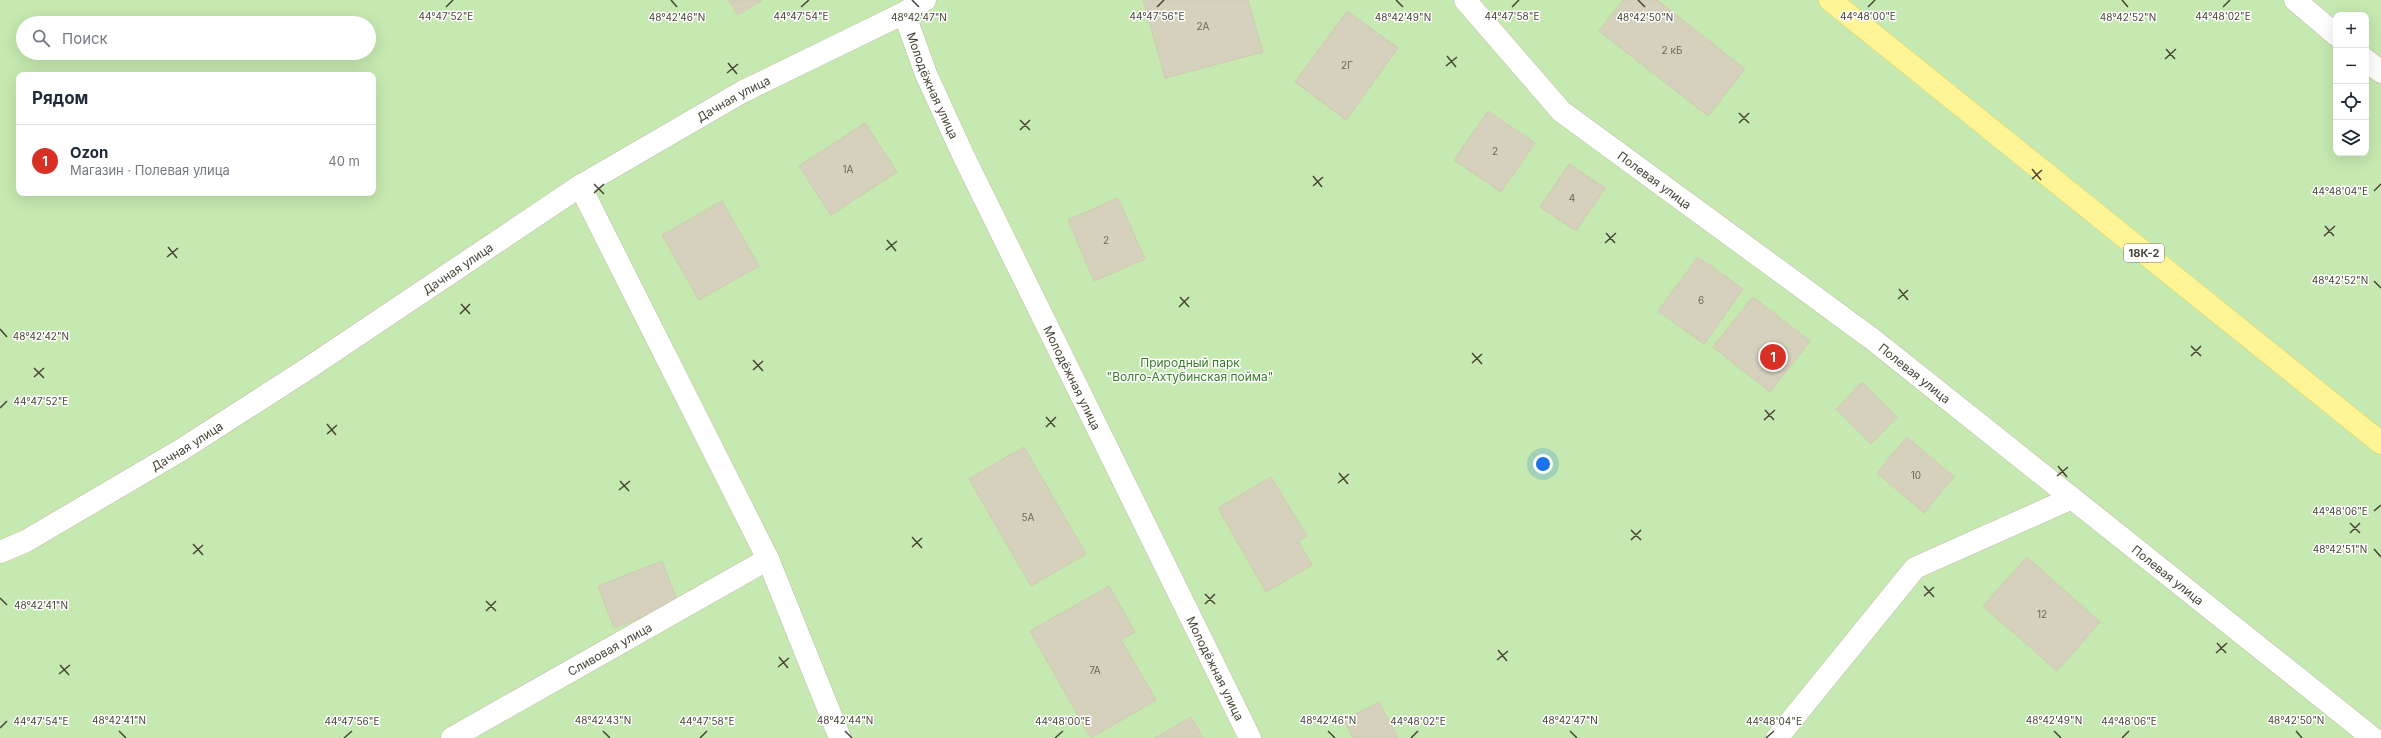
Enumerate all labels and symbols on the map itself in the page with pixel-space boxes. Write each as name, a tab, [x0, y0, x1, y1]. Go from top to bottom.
text: 44°47'52"E	[419, 10, 473, 22]
text: 44°47'54"E	[773, 10, 829, 22]
text: 44°47'56"E	[1130, 10, 1184, 22]
text: 44°47'58"E	[1485, 10, 1539, 22]
text: 44°48'00"E	[1840, 10, 1896, 22]
text: 44°48'02"E	[2195, 10, 2251, 22]
text: 48°42'46"N	[649, 11, 705, 23]
text: 48°42'47"N	[891, 11, 947, 23]
text: 48°42'49"N	[1375, 11, 1431, 23]
text: 48°42'50"N	[1617, 11, 1673, 23]
text: 48°42'52"N	[2100, 11, 2156, 23]
house number: 2А	[1197, 20, 1210, 32]
street label: Молодёжная улица	[904, 30, 962, 141]
house number: 2 кБ	[1662, 44, 1682, 56]
house number: 2Г	[1341, 59, 1353, 71]
street label: Дачная улица	[694, 72, 772, 124]
house number: 2	[1492, 145, 1498, 157]
street label: Полевая улица	[1615, 148, 1695, 212]
house number: 1А	[843, 163, 854, 175]
text: 44°48'04"E	[2312, 185, 2368, 197]
house number: 4	[1569, 192, 1575, 204]
house number: 2	[1103, 234, 1109, 246]
street label: Дачная улица	[419, 239, 496, 297]
road number: 18К-2	[2124, 244, 2164, 262]
text: 48°42'52"N	[2312, 274, 2368, 286]
house number: 6	[1698, 294, 1704, 306]
street label: Молодёжная улица	[1041, 323, 1105, 432]
text: 48°42'42"N	[13, 330, 69, 342]
street label: Полевая улица	[1876, 340, 1954, 406]
pin: 1	[1760, 342, 1786, 372]
park label: Природный парк "Волго-Ахтубинская пойма"	[1107, 355, 1273, 384]
text: 44°47'52"E	[14, 395, 68, 407]
street label: Дачная улица	[148, 418, 225, 474]
your location	[1533, 454, 1553, 474]
house number: 10	[1911, 469, 1921, 481]
text: 44°48'06"E	[2312, 505, 2368, 517]
house number: 5А	[1022, 511, 1035, 523]
street label: Полевая улица	[2129, 542, 2207, 608]
text: 48°42'51"N	[2313, 543, 2367, 555]
text: 48°42'41"N	[14, 599, 68, 611]
house number: 12	[2037, 608, 2047, 620]
street label: Молодёжная улица	[1184, 614, 1248, 723]
street label: Сливовая улица	[565, 619, 654, 679]
house number: 7А	[1089, 664, 1101, 676]
text: 48°42'41"N	[92, 714, 146, 726]
text: 48°42'43"N	[575, 714, 631, 726]
text: 48°42'44"N	[817, 714, 873, 726]
text: 48°42'46"N	[1300, 714, 1356, 726]
text: 48°42'47"N	[1542, 714, 1598, 726]
text: 48°42'49"N	[2026, 714, 2082, 726]
text: 48°42'50"N	[2268, 714, 2324, 726]
text: 44°47'54"E	[13, 715, 69, 727]
text: 44°47'56"E	[325, 715, 379, 727]
text: 44°47'58"E	[680, 715, 734, 727]
text: 44°48'00"E	[1035, 715, 1091, 727]
text: 44°48'02"E	[1390, 715, 1446, 727]
text: 44°48'04"E	[1746, 715, 1802, 727]
text: 44°48'06"E	[2101, 715, 2157, 727]

